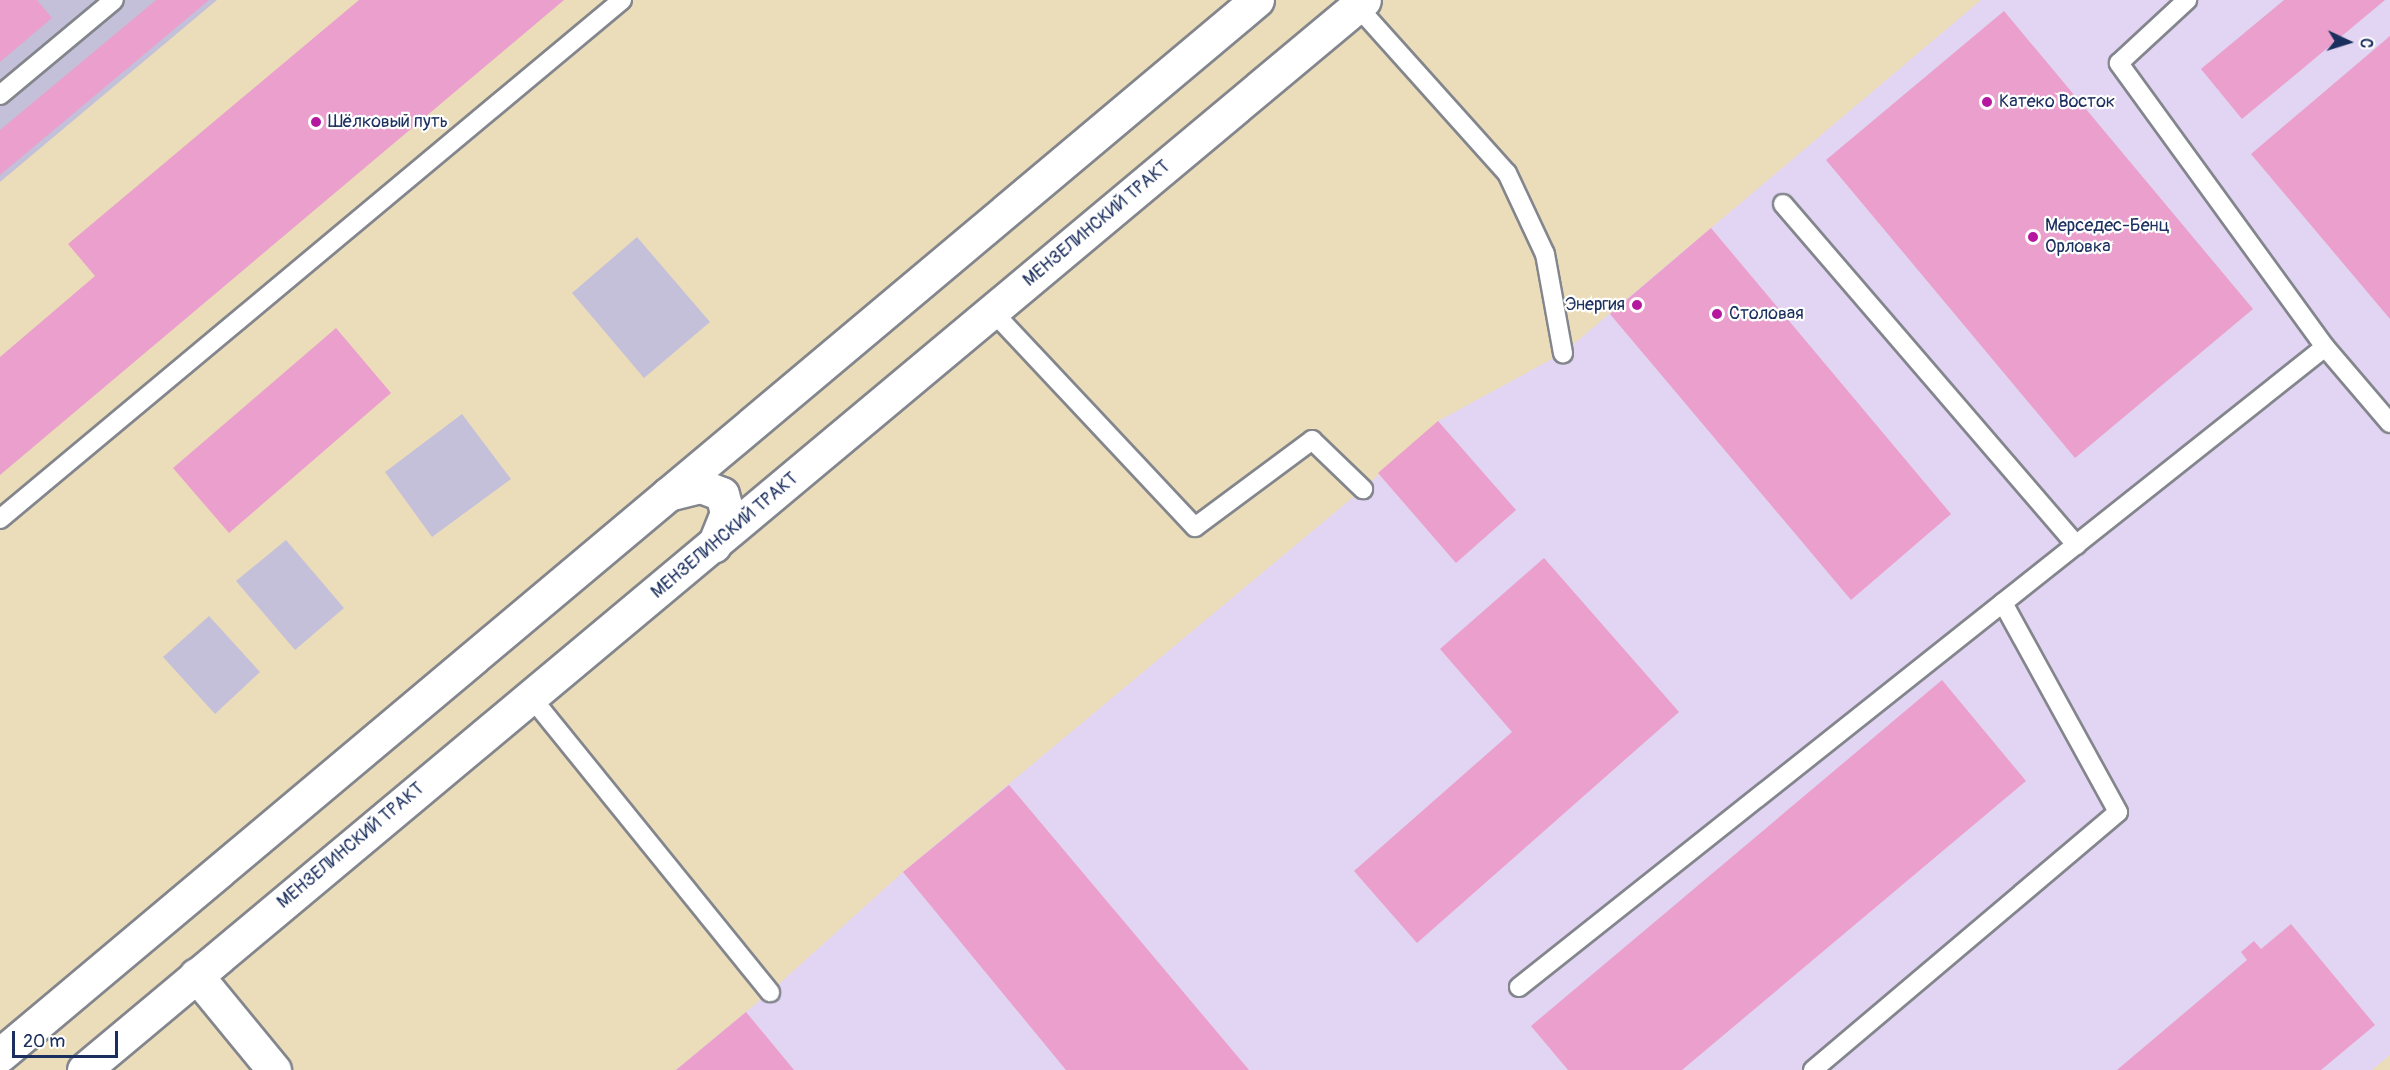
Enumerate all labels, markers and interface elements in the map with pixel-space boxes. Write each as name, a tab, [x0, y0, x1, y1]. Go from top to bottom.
north arrow	[2318, 12, 2378, 72]
text: С	[2356, 38, 2376, 49]
place label: Катеко Восток	[1999, 91, 2115, 113]
marker: Катеко Восток	[1980, 95, 1994, 109]
place label: Шёлковый путь	[328, 111, 448, 133]
marker: Шёлковый путь	[309, 115, 323, 129]
street label: МЕНЗЕЛИНСКИЙ ТРАКТ	[1019, 156, 1175, 292]
place label: Мерседес-Бенц Орловка	[2045, 216, 2170, 258]
marker: Мерседес-Бенц Орловка	[2026, 230, 2040, 244]
place label: Энергия	[1565, 294, 1625, 316]
marker: Энергия	[1630, 298, 1644, 312]
place label: Столовая	[1729, 303, 1804, 325]
marker: Столовая	[1710, 307, 1724, 321]
street label: МЕНЗЕЛИНСКИЙ ТРАКТ	[647, 468, 803, 604]
street label: МЕНЗЕЛИНСКИЙ ТРАКТ	[273, 778, 429, 914]
scale bar	[15, 1019, 122, 1057]
text: 20 m	[23, 1030, 65, 1053]

